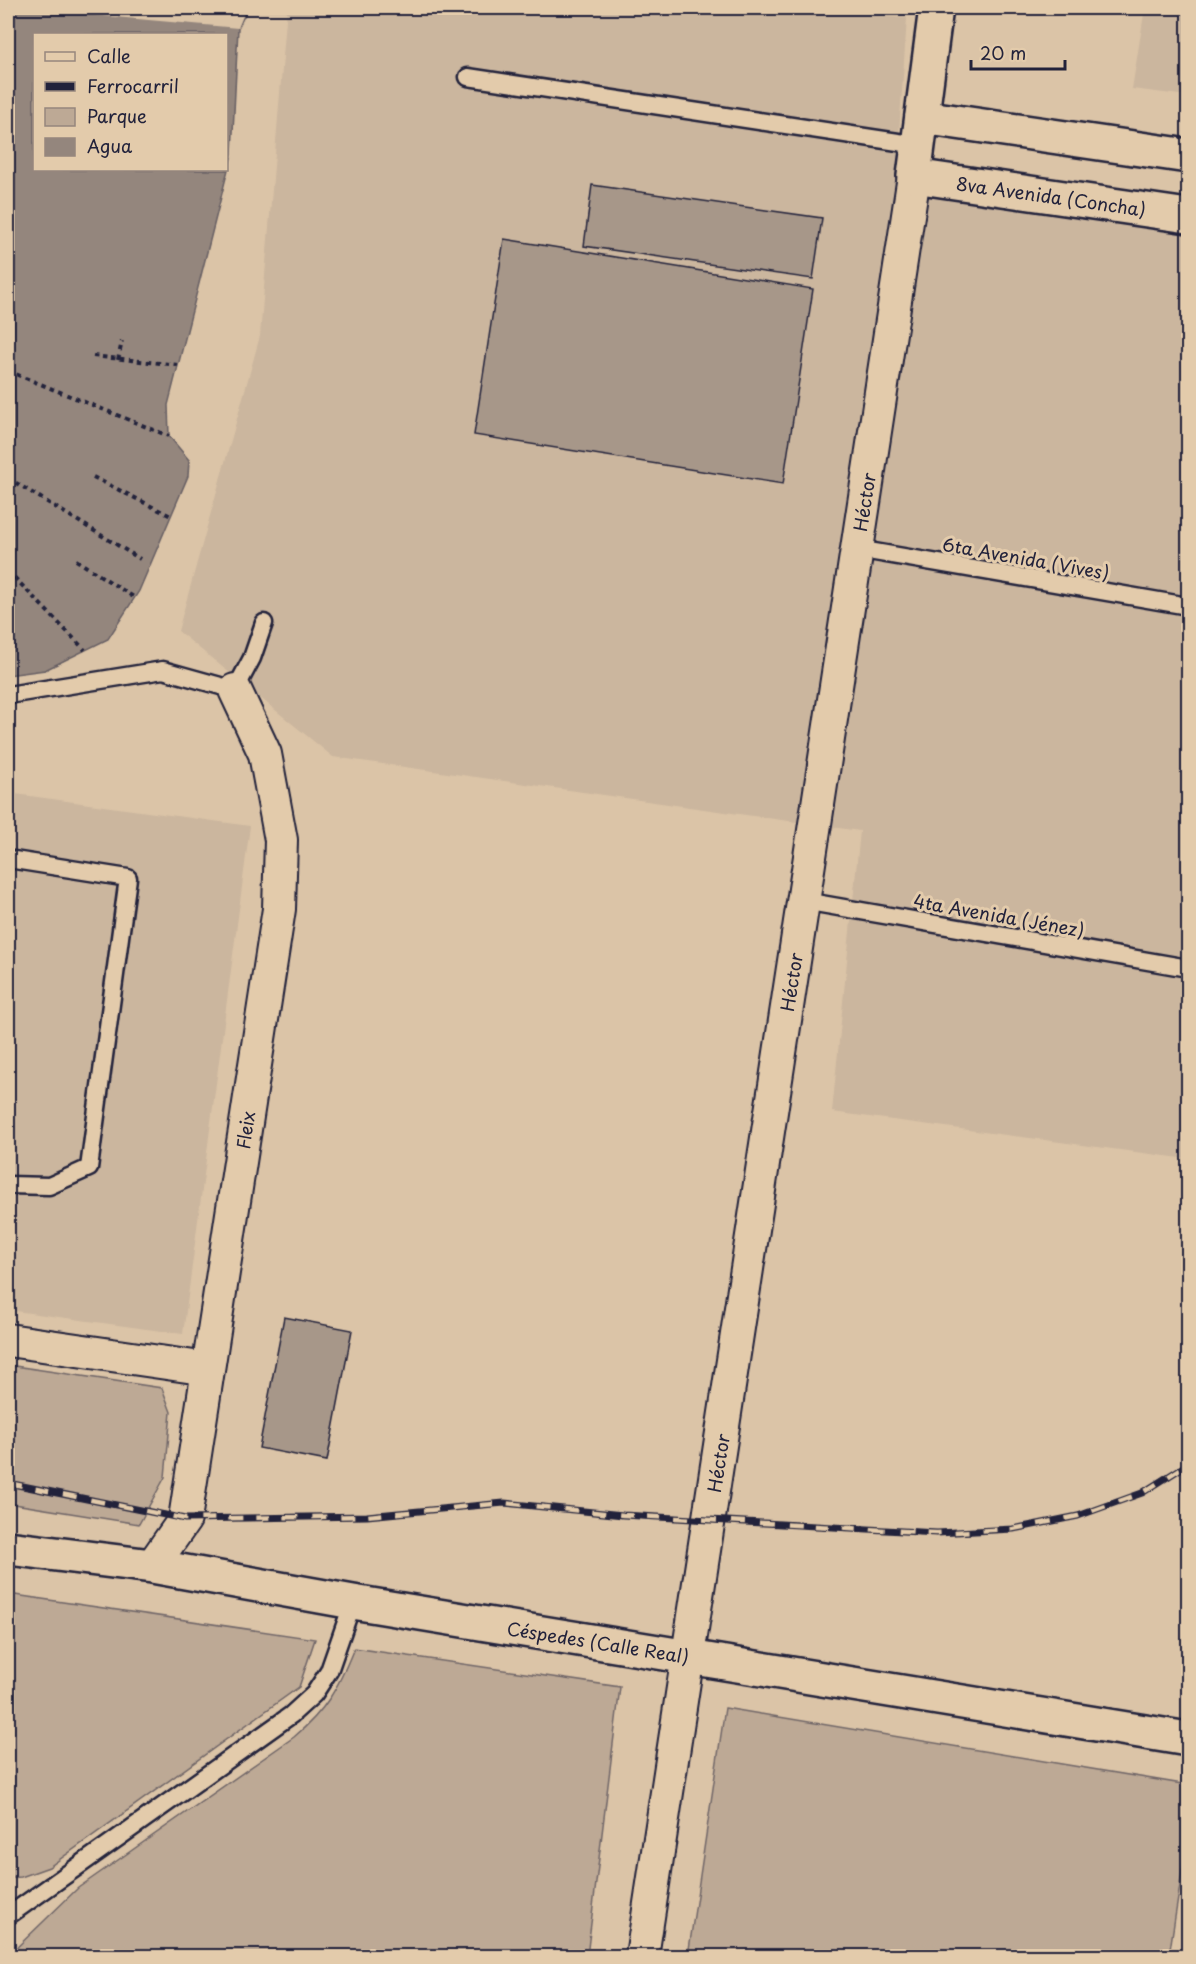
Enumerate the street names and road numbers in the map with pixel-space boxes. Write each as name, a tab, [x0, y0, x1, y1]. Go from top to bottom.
street label: 8va Avenida (Concha)	[954, 169, 1148, 223]
street label: Héctor	[846, 470, 882, 533]
street label: 6ta Avenida (Vives)	[941, 530, 1111, 586]
street label: 4ta Avenida (Jénez)	[911, 887, 1087, 943]
street label: Héctor	[773, 950, 809, 1013]
street label: Fleix	[229, 1109, 261, 1151]
street label: Héctor	[700, 1431, 736, 1494]
street label: Céspedes (Calle Real)	[505, 1614, 691, 1670]

